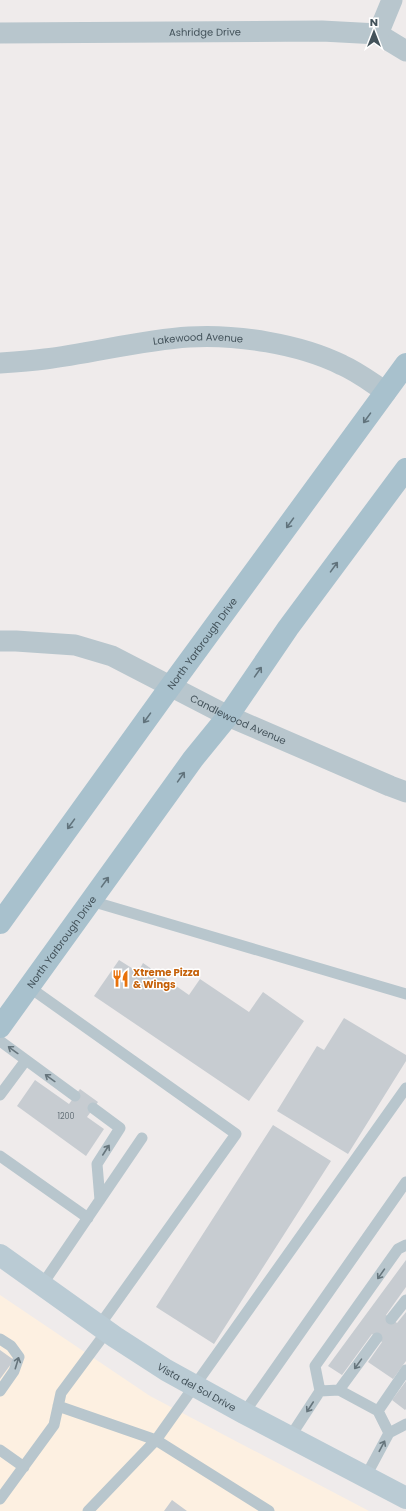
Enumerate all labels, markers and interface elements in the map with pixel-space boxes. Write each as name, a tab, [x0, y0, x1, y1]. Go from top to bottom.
north arrow	[354, 12, 394, 52]
text: N	[370, 14, 378, 30]
street label: Ashridge Drive	[169, 24, 241, 39]
street label: Lakewood Avenue	[152, 329, 244, 348]
one-way arrow	[362, 413, 371, 424]
one-way arrow	[286, 518, 294, 529]
one-way arrow	[330, 561, 338, 572]
street label: North Yarbrough Drive	[163, 594, 241, 692]
one-way arrow	[254, 667, 262, 678]
street label: Candlewood Avenue	[188, 690, 289, 748]
one-way arrow	[143, 713, 151, 724]
one-way arrow	[177, 771, 185, 782]
one-way arrow	[67, 818, 75, 829]
one-way arrow	[101, 877, 109, 888]
street label: North Yarbrough Drive	[23, 893, 100, 991]
place label: Xtreme Pizza & Wings	[133, 965, 200, 992]
restaurant icon: Xtreme Pizza & Wings	[110, 968, 130, 988]
one-way arrow	[7, 1046, 18, 1054]
one-way arrow	[45, 1074, 56, 1082]
house number: 1200	[57, 1111, 75, 1122]
one-way arrow	[102, 1144, 110, 1155]
one-way arrow	[377, 1268, 385, 1279]
one-way arrow	[14, 1356, 21, 1369]
street label: Vista del Sol Drive	[154, 1359, 239, 1415]
one-way arrow	[354, 1359, 362, 1370]
one-way arrow	[305, 1401, 313, 1413]
one-way arrow	[379, 1440, 386, 1452]

